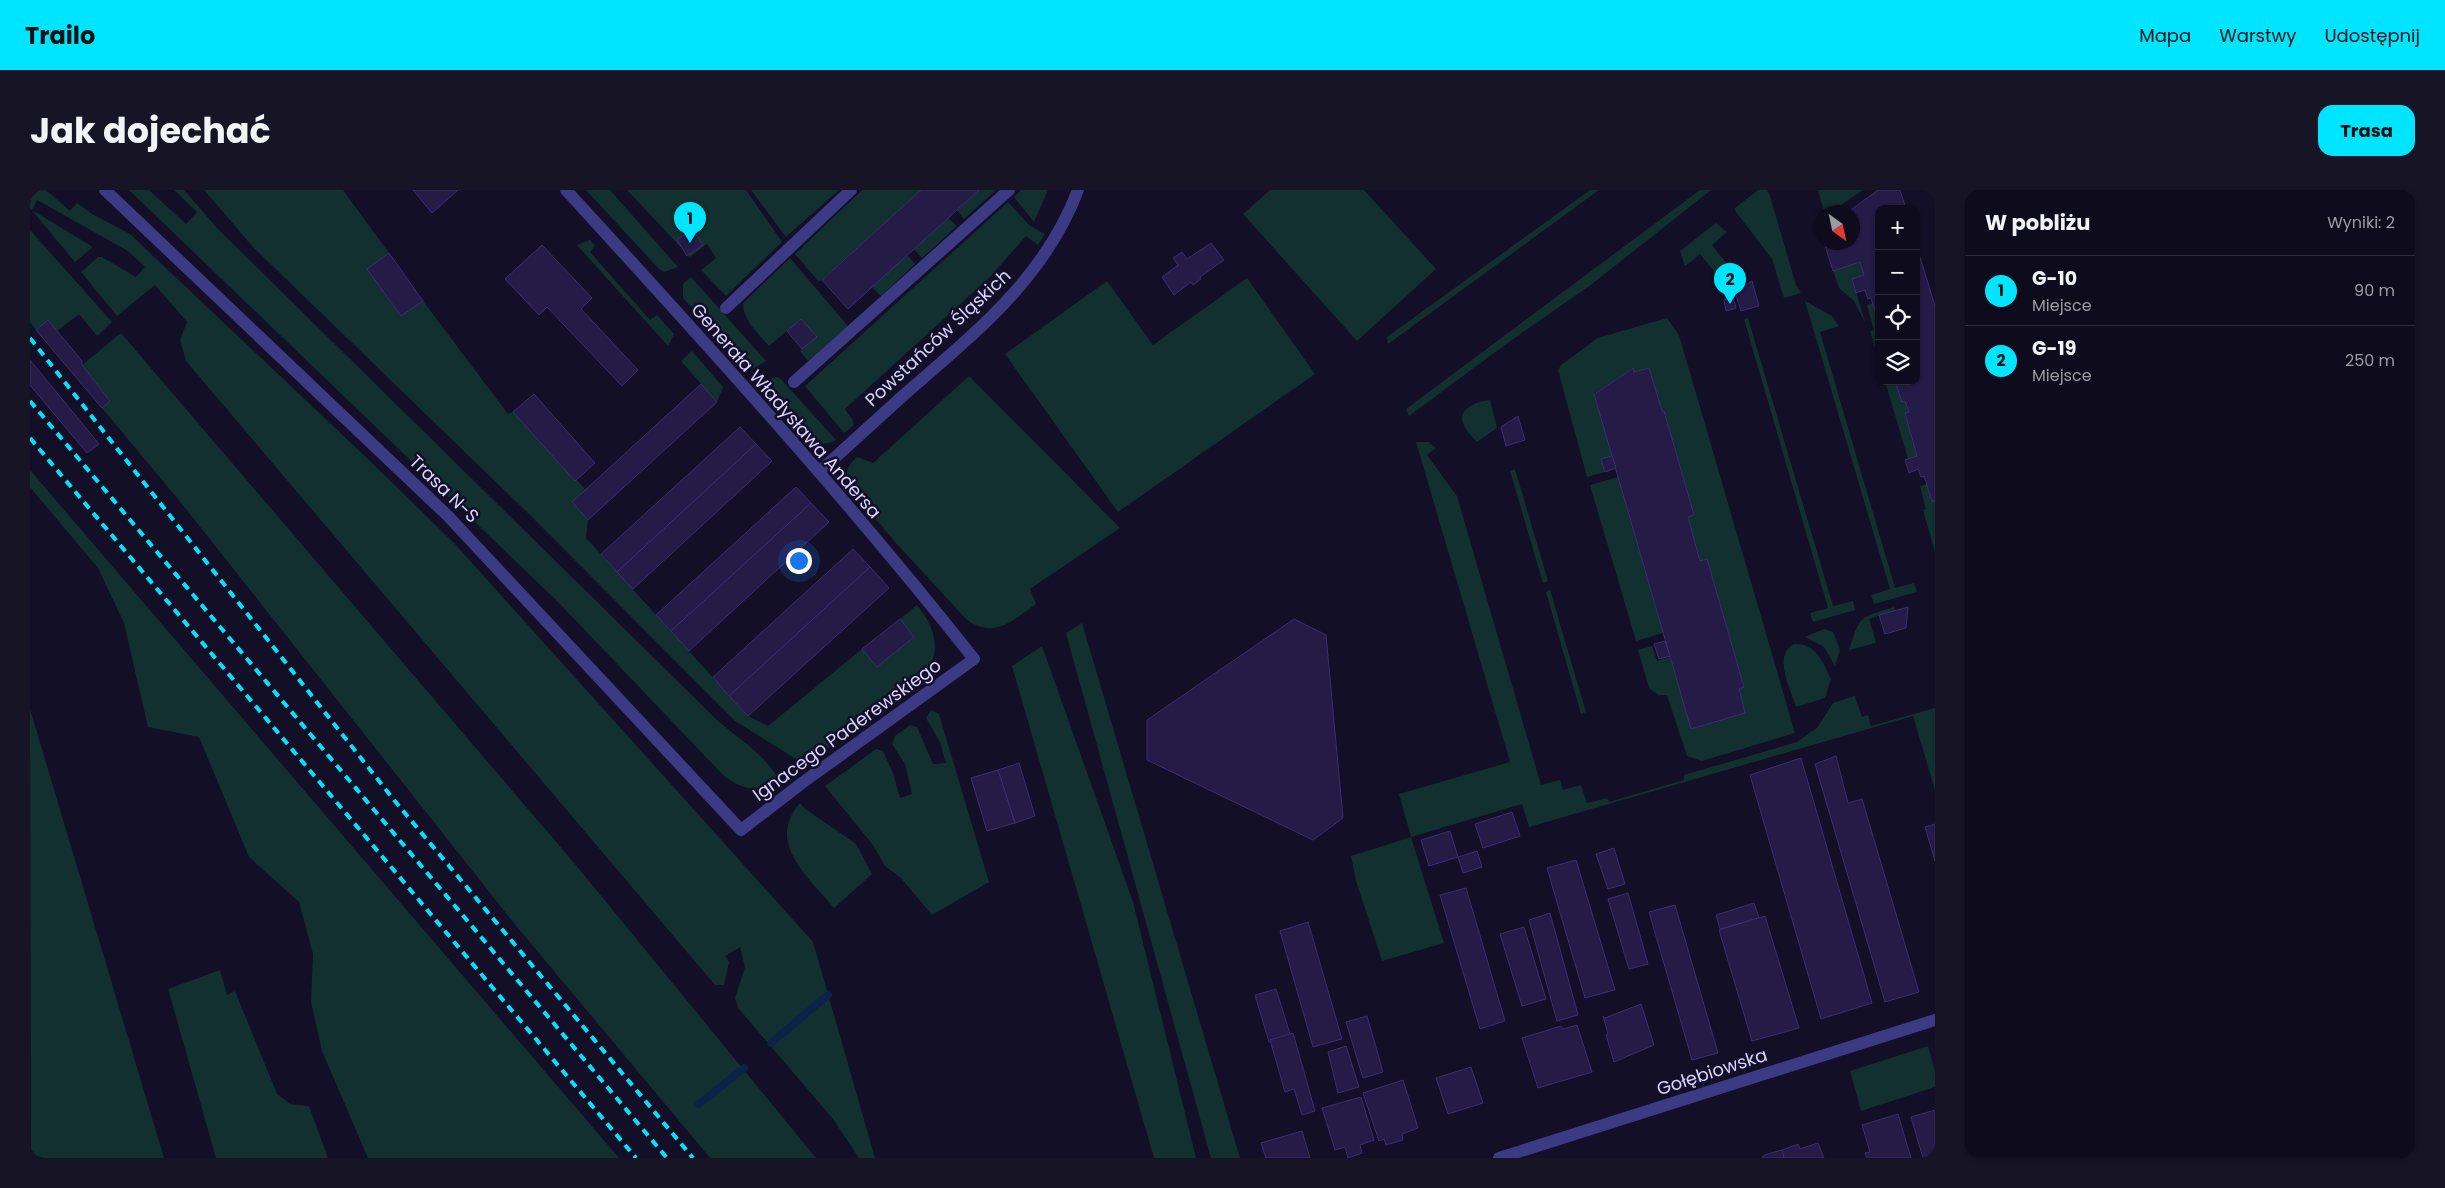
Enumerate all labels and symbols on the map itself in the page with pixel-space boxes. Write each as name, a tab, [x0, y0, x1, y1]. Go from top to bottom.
pin: 1	[674, 202, 706, 243]
north arrow	[1815, 205, 1860, 250]
street label: Powstańców Śląskich	[859, 263, 1016, 412]
pin: 2	[1714, 263, 1746, 304]
street label: Generała Władysława Andersa	[686, 298, 887, 524]
street label: Trasa N-S	[404, 449, 485, 528]
your location	[786, 548, 812, 574]
street label: Ignacego Paderewskiego	[747, 653, 946, 807]
street label: Gołębiowska	[1653, 1042, 1770, 1101]

